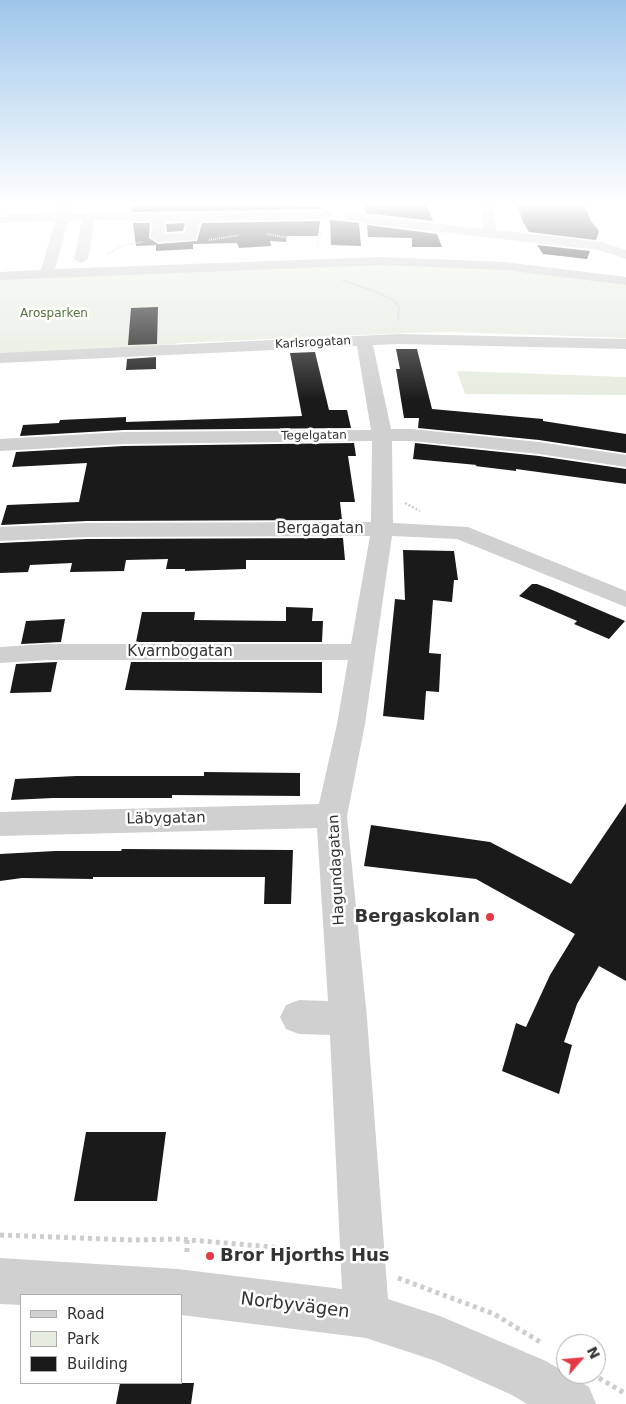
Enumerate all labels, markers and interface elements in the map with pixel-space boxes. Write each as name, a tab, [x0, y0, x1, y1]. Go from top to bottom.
park label: Arosparken	[20, 307, 88, 321]
street label: Karlsrogatan	[275, 334, 351, 352]
street label: Tegelgatan	[281, 428, 347, 444]
street label: Bergagatan	[276, 520, 364, 538]
street label: Kvarnbogatan	[127, 643, 233, 661]
street label: Läbygatan	[126, 809, 206, 829]
street label: Hagundagatan	[325, 814, 349, 926]
place label: Bergaskolan	[354, 906, 480, 928]
marker: Bergaskolan	[484, 911, 496, 923]
place label: Bror Hjorths Hus	[220, 1245, 390, 1267]
marker: Bror Hjorths Hus	[204, 1250, 216, 1262]
street label: Norbyvägen	[239, 1289, 351, 1323]
legend	[20, 1294, 182, 1384]
text: Road	[67, 1305, 105, 1323]
text: Park	[67, 1330, 99, 1348]
north arrow	[556, 1334, 606, 1384]
text: N	[584, 1344, 603, 1361]
text: Building	[67, 1355, 128, 1373]

